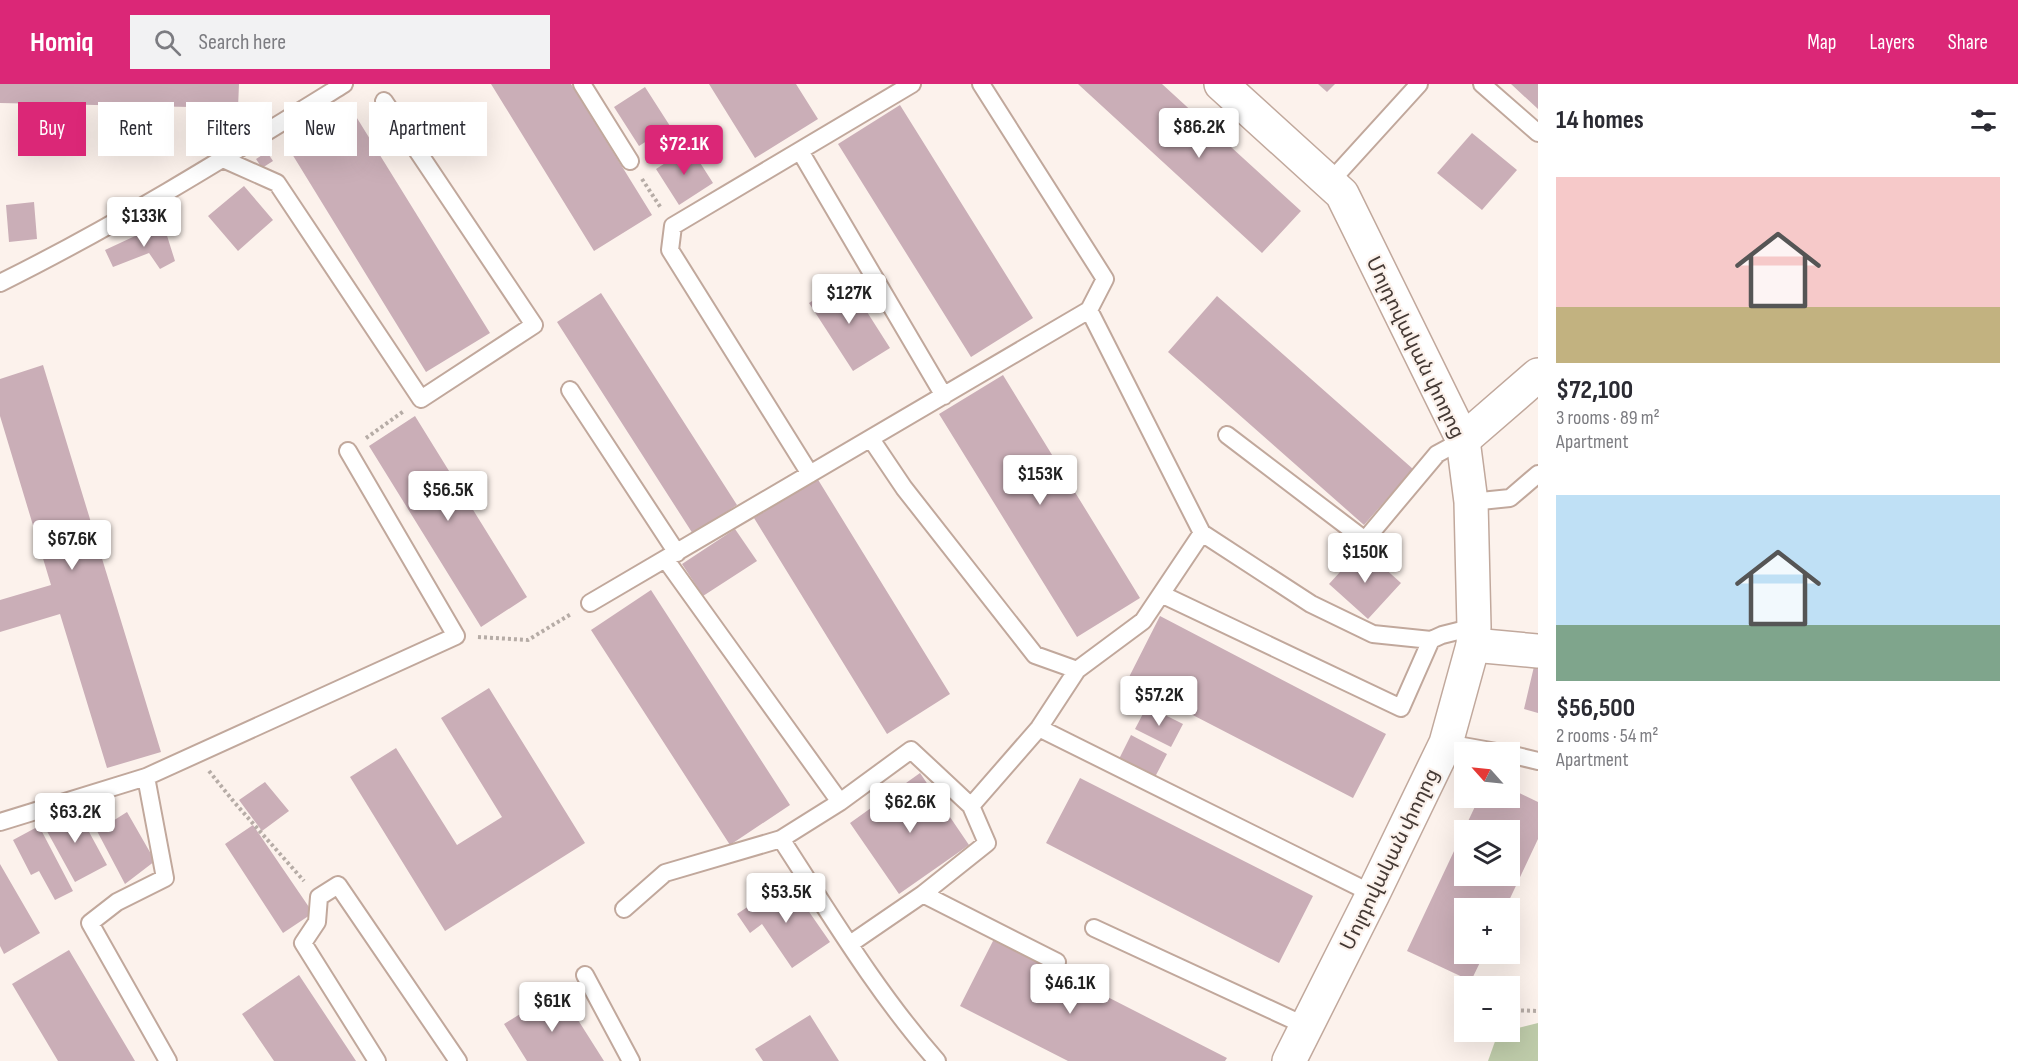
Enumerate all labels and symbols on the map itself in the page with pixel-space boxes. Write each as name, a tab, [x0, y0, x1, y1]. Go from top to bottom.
pin: $86.2K	[1150, 108, 1248, 159]
pin: $72.1K	[635, 125, 733, 176]
pin: $133K	[102, 197, 186, 248]
street label: Մոլդովական փողոց	[1361, 253, 1470, 442]
pin: $127K	[807, 274, 891, 325]
pin: $153K	[998, 455, 1082, 506]
pin: $56.5K	[399, 471, 497, 522]
pin: $67.6K	[23, 520, 121, 571]
pin: $150K	[1323, 533, 1407, 584]
pin: $57.2K	[1110, 676, 1208, 727]
north arrow	[1454, 742, 1520, 808]
street label: Մոլդովական փողոց	[1335, 765, 1444, 954]
pin: $62.6K	[861, 783, 959, 834]
pin: $63.2K	[26, 793, 124, 844]
pin: $53.5K	[737, 873, 835, 924]
pin: $46.1K	[1021, 964, 1119, 1015]
pin: $61K	[516, 982, 588, 1033]

